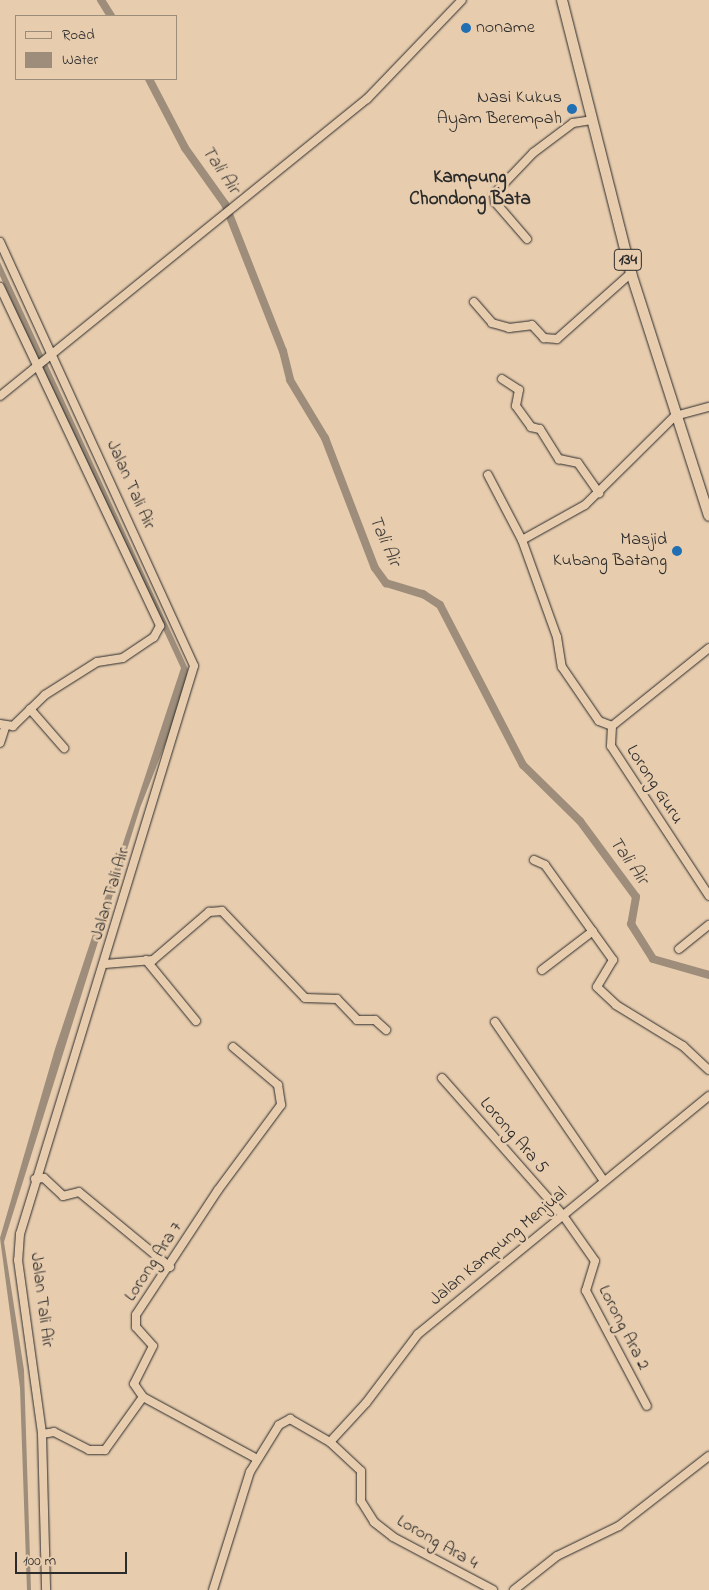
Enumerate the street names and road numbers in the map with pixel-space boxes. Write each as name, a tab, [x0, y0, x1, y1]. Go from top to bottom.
road number: 134	[613, 246, 643, 274]
street label: Jalan Tali Air	[101, 437, 159, 533]
street label: Lorong Guru	[620, 741, 688, 829]
street label: Jalan Tali Air	[87, 845, 135, 943]
street label: Lorong Ara 5	[474, 1094, 552, 1178]
street label: Jalan Kampung Menjual	[426, 1183, 572, 1311]
street label: Lorong Ara 7	[120, 1218, 188, 1306]
street label: Jalan Tali Air	[24, 1251, 58, 1349]
street label: Lorong Ara 2	[592, 1282, 654, 1374]
street label: Lorong Ara 4	[392, 1511, 482, 1575]

